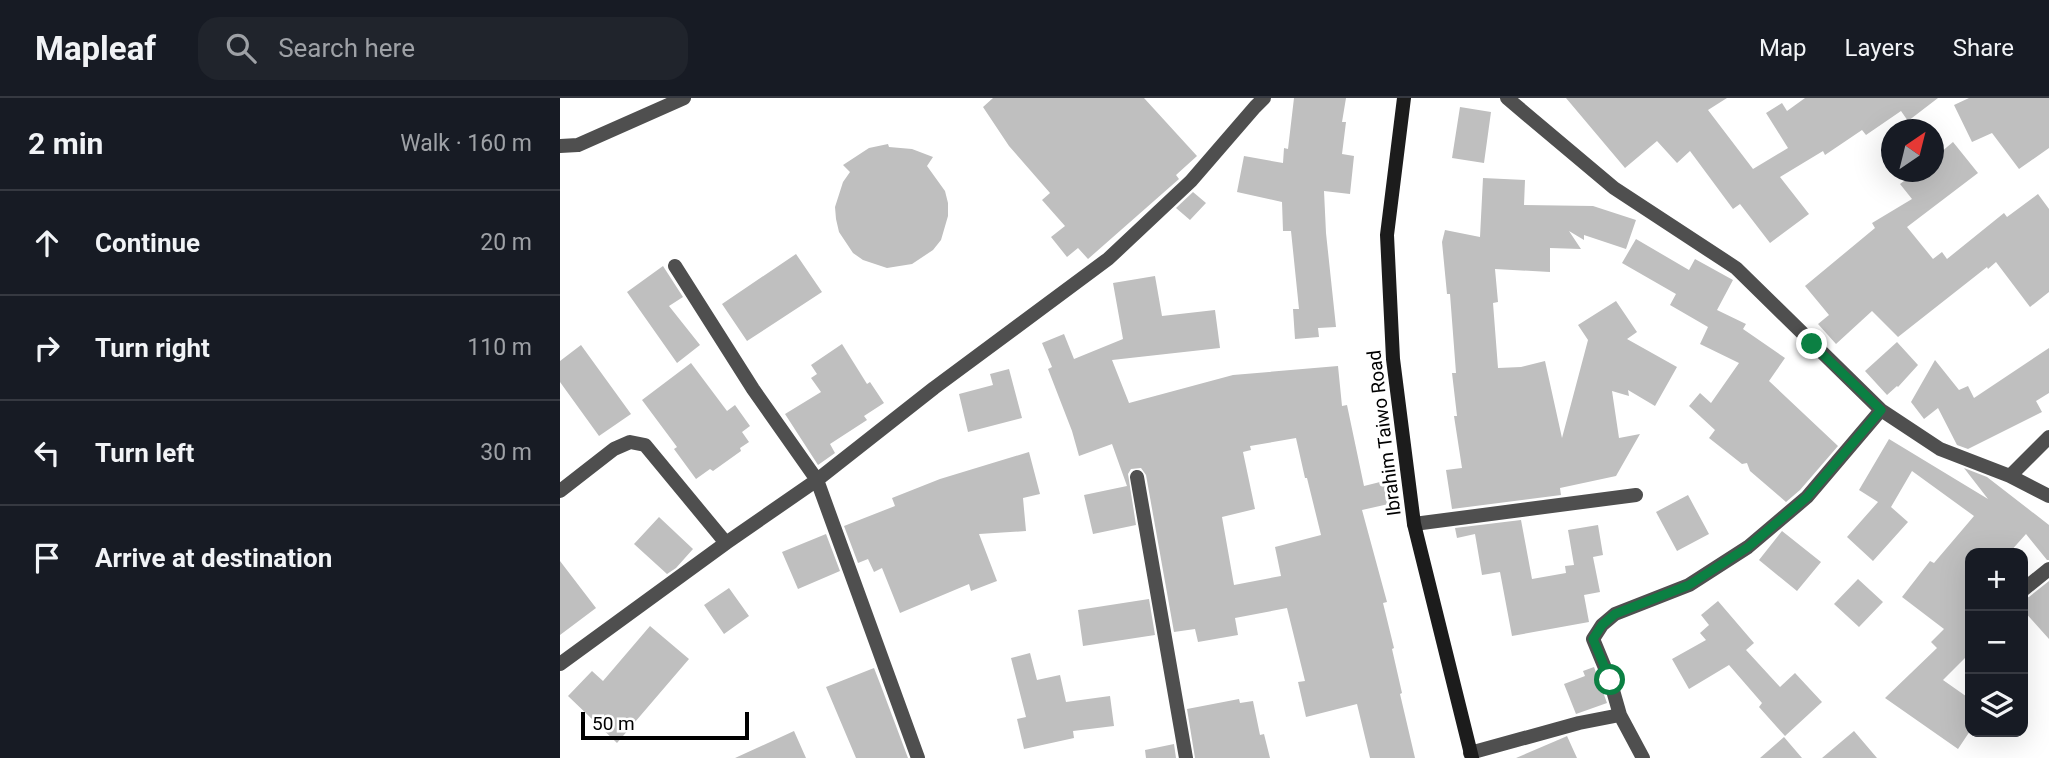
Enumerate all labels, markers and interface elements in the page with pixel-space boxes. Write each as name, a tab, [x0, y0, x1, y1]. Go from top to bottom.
search box	[198, 17, 688, 80]
text: Mapleaf	[35, 29, 156, 68]
icon: search	[222, 29, 260, 67]
text: Search here	[278, 33, 415, 63]
text: Map	[1759, 34, 1807, 62]
text: Layers	[1845, 34, 1915, 62]
text: Share	[1953, 34, 2014, 62]
north arrow	[1881, 119, 1944, 182]
text: 2 min	[28, 126, 103, 161]
text: Walk · 160 m	[400, 130, 532, 157]
icon: ahead	[28, 224, 66, 262]
text: Continue	[95, 228, 200, 258]
text: 20 m	[480, 229, 532, 256]
route end	[1796, 328, 1827, 359]
icon: right	[28, 329, 66, 367]
text: Turn right	[95, 333, 210, 363]
text: 110 m	[467, 334, 532, 361]
street label: Ibrahim Taiwo Road	[1362, 349, 1406, 517]
icon: left	[28, 434, 66, 472]
text: Turn left	[95, 438, 194, 468]
text: 30 m	[480, 439, 532, 466]
icon: arrive	[28, 539, 66, 577]
text: Arrive at destination	[95, 543, 332, 573]
map controls	[1965, 548, 2028, 737]
button: +	[1965, 548, 2028, 611]
button: −	[1965, 611, 2028, 674]
route start	[1594, 664, 1625, 695]
button: layers	[1965, 674, 2028, 737]
scale bar	[581, 709, 749, 741]
text: 50 m	[592, 712, 635, 735]

